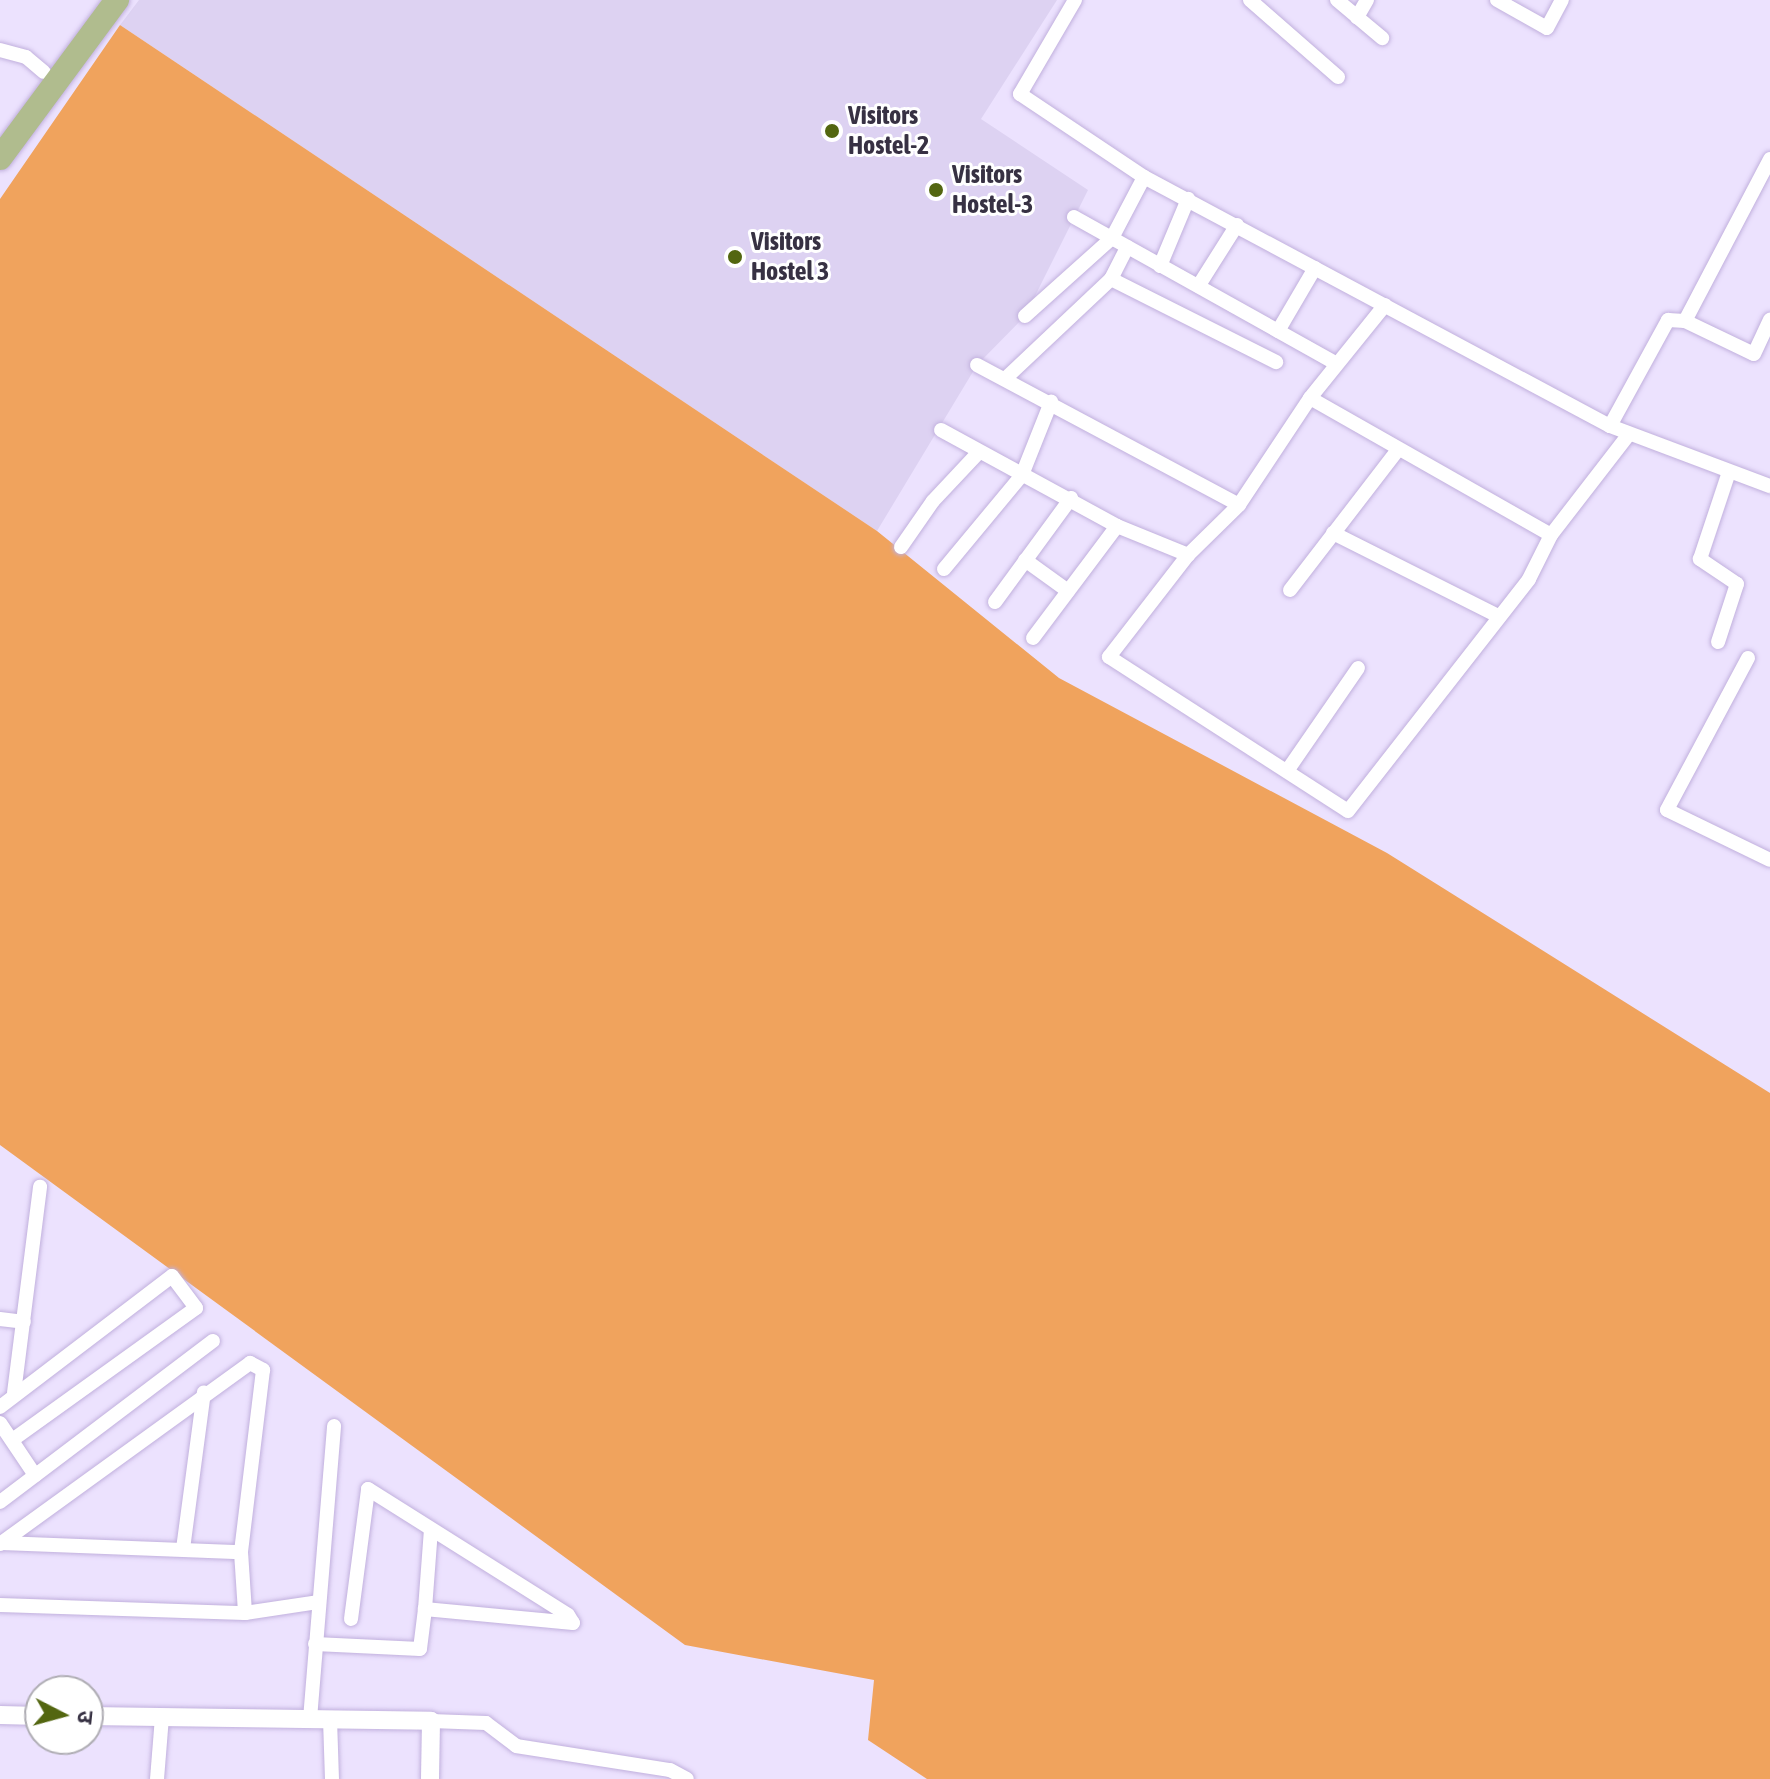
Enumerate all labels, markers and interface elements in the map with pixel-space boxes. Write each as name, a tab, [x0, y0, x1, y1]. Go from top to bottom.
place label: Visitors Hostel-2	[848, 100, 929, 162]
marker: Visitors Hostel-2	[823, 122, 841, 140]
place label: Visitors Hostel-3	[952, 159, 1033, 220]
marker: Visitors Hostel-3	[927, 181, 945, 199]
place label: Visitors Hostel 3	[751, 226, 829, 288]
marker: Visitors Hostel 3	[726, 248, 744, 266]
north arrow	[24, 1675, 104, 1755]
text: उ	[72, 1710, 99, 1725]

